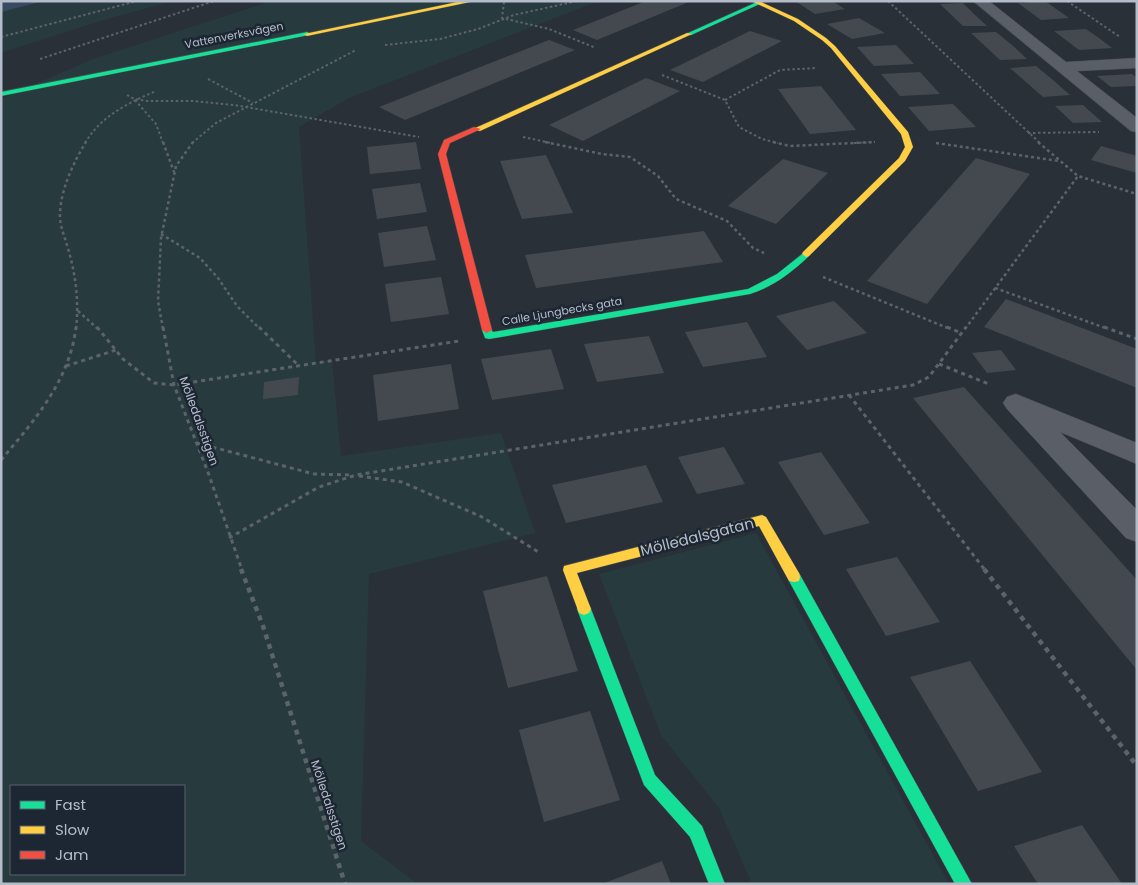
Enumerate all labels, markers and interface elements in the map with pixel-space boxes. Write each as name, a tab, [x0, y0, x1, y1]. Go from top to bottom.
street label: Vattenverksvägen	[183, 18, 285, 52]
street label: Calle Ljungbecks gata	[501, 293, 623, 329]
street label: Mölledalsstigen	[175, 374, 223, 468]
street label: Mölledalsgatan	[638, 512, 756, 561]
street label: Mölledalsstigen	[307, 758, 352, 852]
legend	[10, 785, 185, 875]
text: Fast	[55, 794, 86, 815]
text: Slow	[55, 819, 90, 840]
text: Jam	[55, 844, 89, 865]

